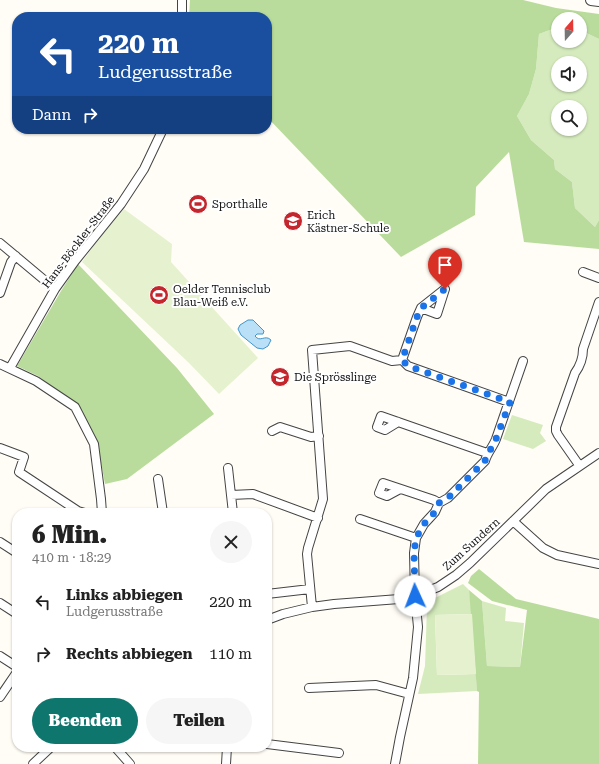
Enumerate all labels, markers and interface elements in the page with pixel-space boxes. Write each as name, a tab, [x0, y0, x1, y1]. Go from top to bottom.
north arrow	[551, 12, 587, 48]
map controls	[551, 12, 587, 136]
text: 220 m	[98, 27, 179, 60]
icon: left	[32, 28, 84, 80]
button: sound	[551, 56, 587, 92]
text: Ludgerusstraße	[98, 61, 232, 82]
button: search	[551, 100, 587, 136]
icon: right	[79, 104, 101, 126]
text: Dann	[32, 106, 71, 124]
sports icon: Sporthalle	[187, 193, 209, 215]
street label: Hans-Böckler-Straße	[39, 194, 117, 291]
place label: Sporthalle	[212, 198, 268, 211]
place label: Erich Kästner-Schule	[307, 209, 389, 235]
school or university icon: Erich Kästner-Schule	[282, 210, 304, 232]
pin	[428, 248, 462, 289]
icon: arrive	[434, 254, 456, 276]
place label: Oelder Tennisclub Blau-Weiß e.V.	[173, 283, 271, 309]
sports icon: Oelder Tennisclub Blau-Weiß e.V.	[148, 284, 170, 306]
school or university icon: Die Sprösslinge	[269, 366, 291, 388]
place label: Die Sprösslinge	[294, 371, 376, 384]
street label: Zum Sundern	[440, 515, 502, 573]
text: 6 Min.	[32, 521, 107, 549]
button: close	[210, 521, 252, 563]
text: 410 m · 18:29	[32, 550, 111, 565]
position arrow	[394, 575, 436, 617]
text: Links abbiegen	[66, 586, 183, 604]
icon: left	[32, 591, 54, 613]
text: 220 m	[209, 593, 252, 611]
text: Ludgerusstraße	[66, 604, 163, 619]
icon: right	[32, 643, 54, 665]
text: Rechts abbiegen	[66, 645, 193, 663]
text: 110 m	[209, 645, 252, 663]
button: Beenden	[32, 698, 138, 744]
button: Teilen	[146, 698, 252, 744]

